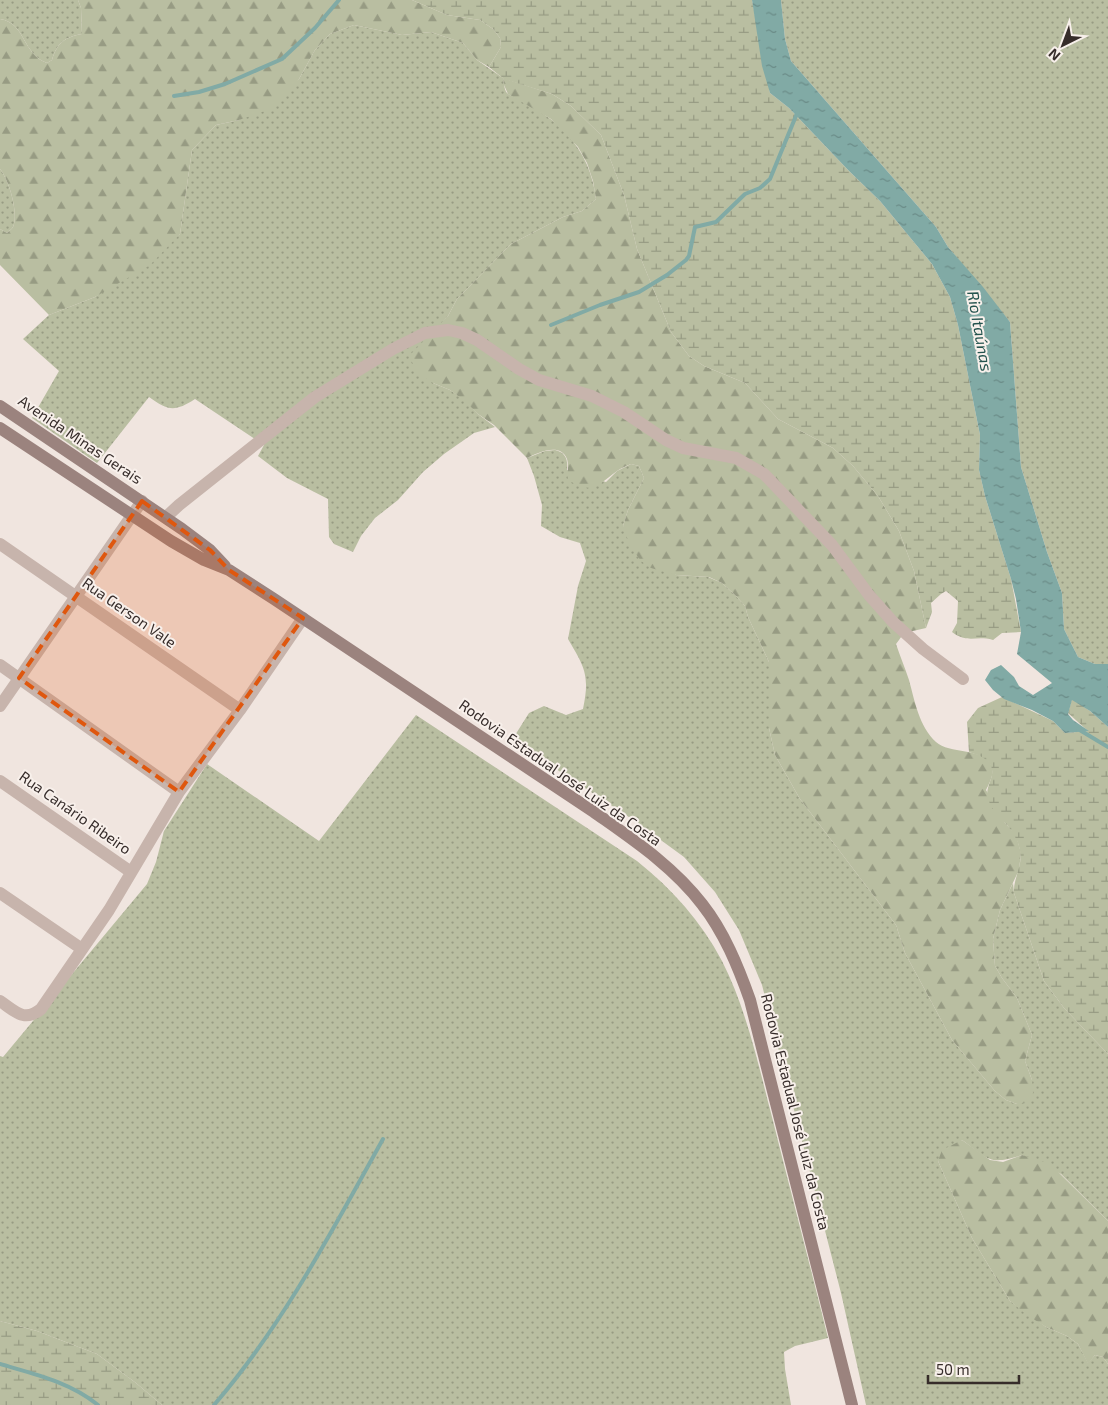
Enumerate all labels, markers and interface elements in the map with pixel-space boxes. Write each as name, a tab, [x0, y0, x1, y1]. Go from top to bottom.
north arrow	[1038, 20, 1088, 70]
text: N	[1045, 45, 1063, 65]
water label: Rio Itaúnas	[964, 289, 997, 373]
street label: Avenida Minas Gerais	[15, 391, 146, 487]
street label: Rua Gerson Vale	[79, 573, 180, 651]
street label: Rodovia Estadual José Luiz da Costa	[456, 695, 665, 849]
street label: Rua Canário Ribeiro	[16, 767, 135, 858]
street label: Rodovia Estadual José Luiz da Costa	[758, 992, 834, 1232]
scale bar	[928, 1352, 1019, 1384]
text: 50 m	[936, 1360, 970, 1378]

